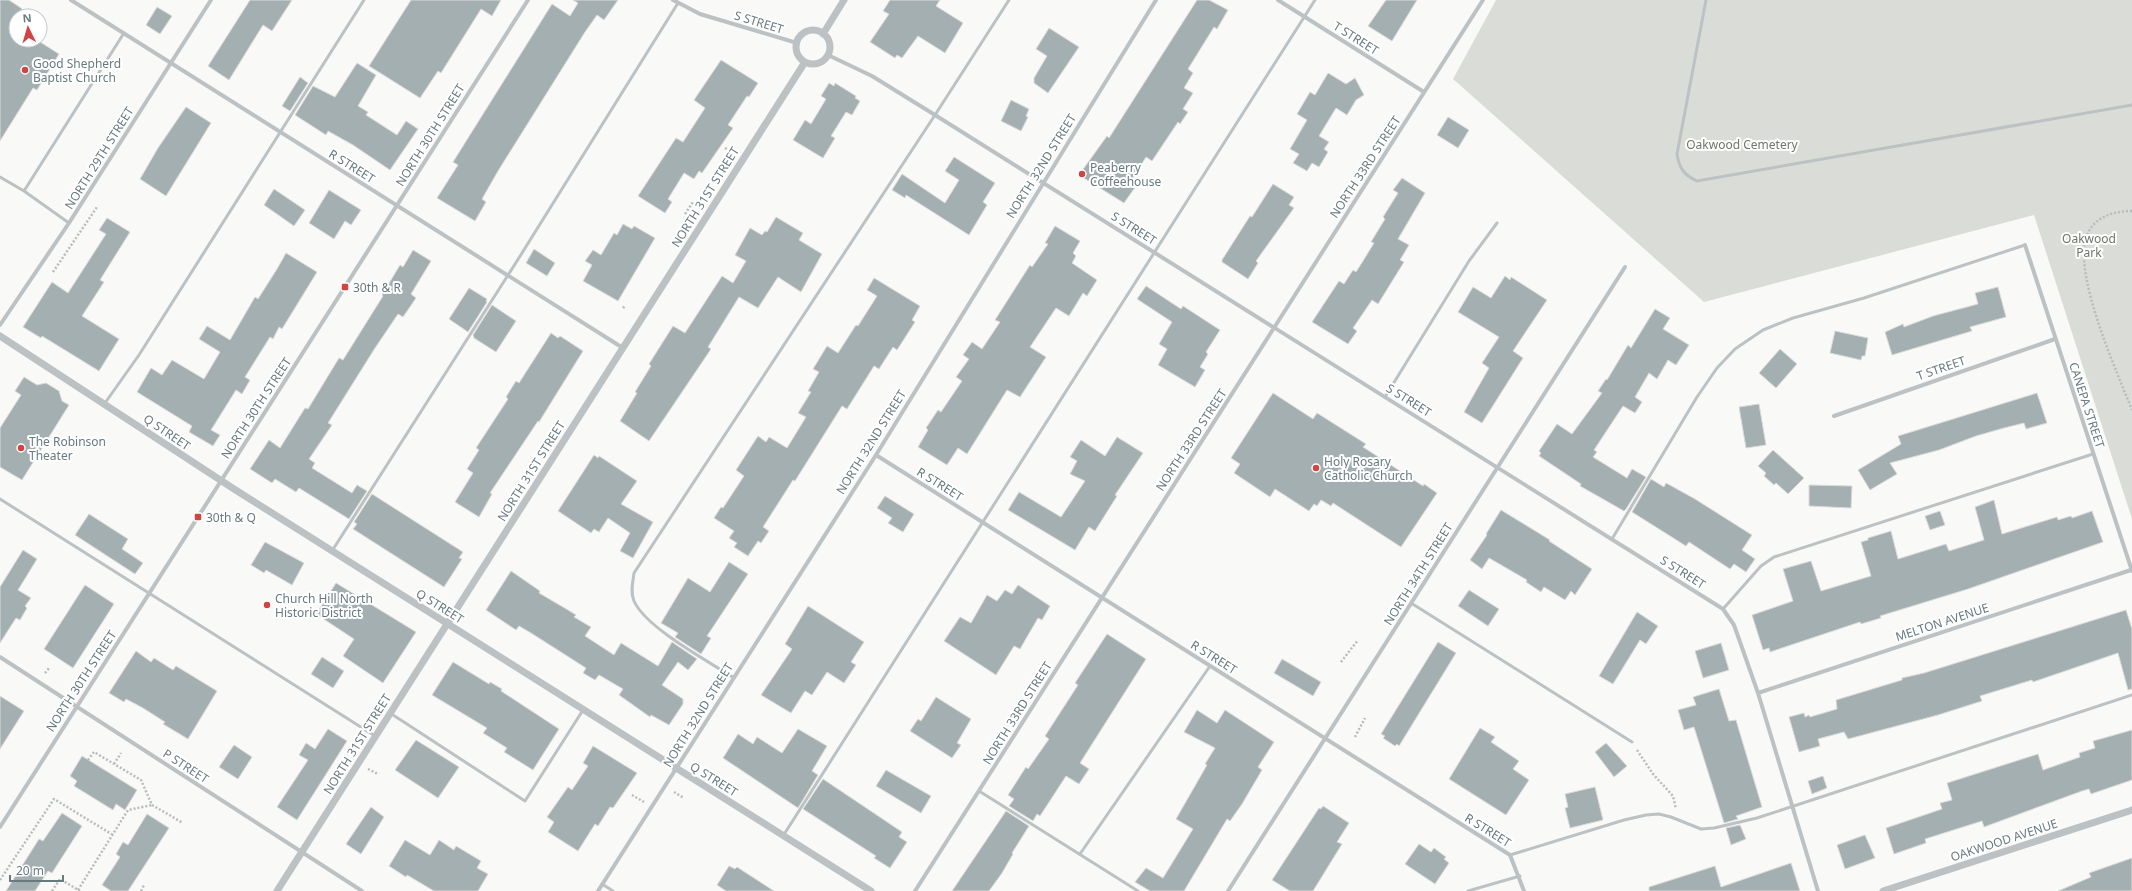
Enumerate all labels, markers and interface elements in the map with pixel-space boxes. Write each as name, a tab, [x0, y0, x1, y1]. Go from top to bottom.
street label: S STREET	[732, 6, 786, 38]
north arrow	[8, 8, 48, 48]
text: N	[22, 10, 32, 25]
street label: T STREET	[1330, 17, 1382, 59]
place label: Good Shepherd Baptist Church	[33, 55, 121, 86]
marker: Good Shepherd Baptist Church	[20, 65, 30, 75]
street label: NORTH 30TH STREET	[392, 80, 469, 189]
street label: NORTH 29TH STREET	[61, 103, 138, 212]
street label: NORTH 32ND STREET	[1002, 110, 1080, 221]
street label: NORTH 33RD STREET	[1326, 112, 1405, 221]
park label: Oakwood Cemetery	[1686, 136, 1799, 153]
street label: NORTH 31ST STREET	[667, 143, 743, 250]
street label: R STREET	[326, 145, 379, 187]
place label: Peaberry Coffeehouse	[1090, 159, 1161, 190]
marker: Peaberry Coffeehouse	[1077, 169, 1087, 179]
street label: S STREET	[1108, 207, 1160, 249]
park label: Oakwood Park	[2062, 230, 2116, 261]
place label: 30th & R	[353, 279, 402, 296]
marker: 30th & R	[340, 282, 350, 292]
street label: T STREET	[1914, 352, 1968, 384]
street label: NORTH 30TH STREET	[217, 354, 295, 462]
street label: CANEPA STREET	[2065, 360, 2109, 450]
street label: S STREET	[1383, 379, 1435, 421]
street label: NORTH 33RD STREET	[1152, 385, 1231, 494]
street label: NORTH 32ND STREET	[832, 386, 910, 497]
street label: Q STREET	[140, 410, 194, 454]
street label: NORTH 31ST STREET	[493, 417, 569, 524]
place label: The Robinson Theater	[29, 433, 106, 464]
marker: The Robinson Theater	[16, 443, 26, 453]
place label: Holy Rosary Catholic Church	[1324, 453, 1413, 484]
street label: R STREET	[914, 463, 967, 505]
marker: Holy Rosary Catholic Church	[1311, 463, 1321, 473]
place label: 30th & Q	[206, 509, 256, 526]
marker: 30th & Q	[193, 512, 203, 522]
street label: NORTH 34TH STREET	[1380, 519, 1457, 628]
street label: S STREET	[1657, 551, 1709, 593]
street label: Q STREET	[413, 585, 467, 627]
place label: Church Hill North Historic District	[275, 590, 373, 621]
street label: MELTON AVENUE	[1893, 599, 1991, 645]
marker: Church Hill North Historic District	[262, 600, 272, 610]
street label: NORTH 30TH STREET	[42, 627, 120, 735]
street label: R STREET	[1188, 636, 1241, 678]
street label: NORTH 33RD STREET	[978, 658, 1056, 768]
street label: NORTH 32ND STREET	[659, 659, 737, 770]
street label: NORTH 31ST STREET	[319, 690, 395, 797]
street label: P STREET	[160, 745, 212, 787]
street label: Q STREET	[687, 758, 741, 800]
street label: R STREET	[1462, 809, 1515, 851]
street label: OAKWOOD AVENUE	[1948, 815, 2060, 865]
scale bar	[10, 857, 63, 883]
text: 20 m	[16, 862, 44, 879]

